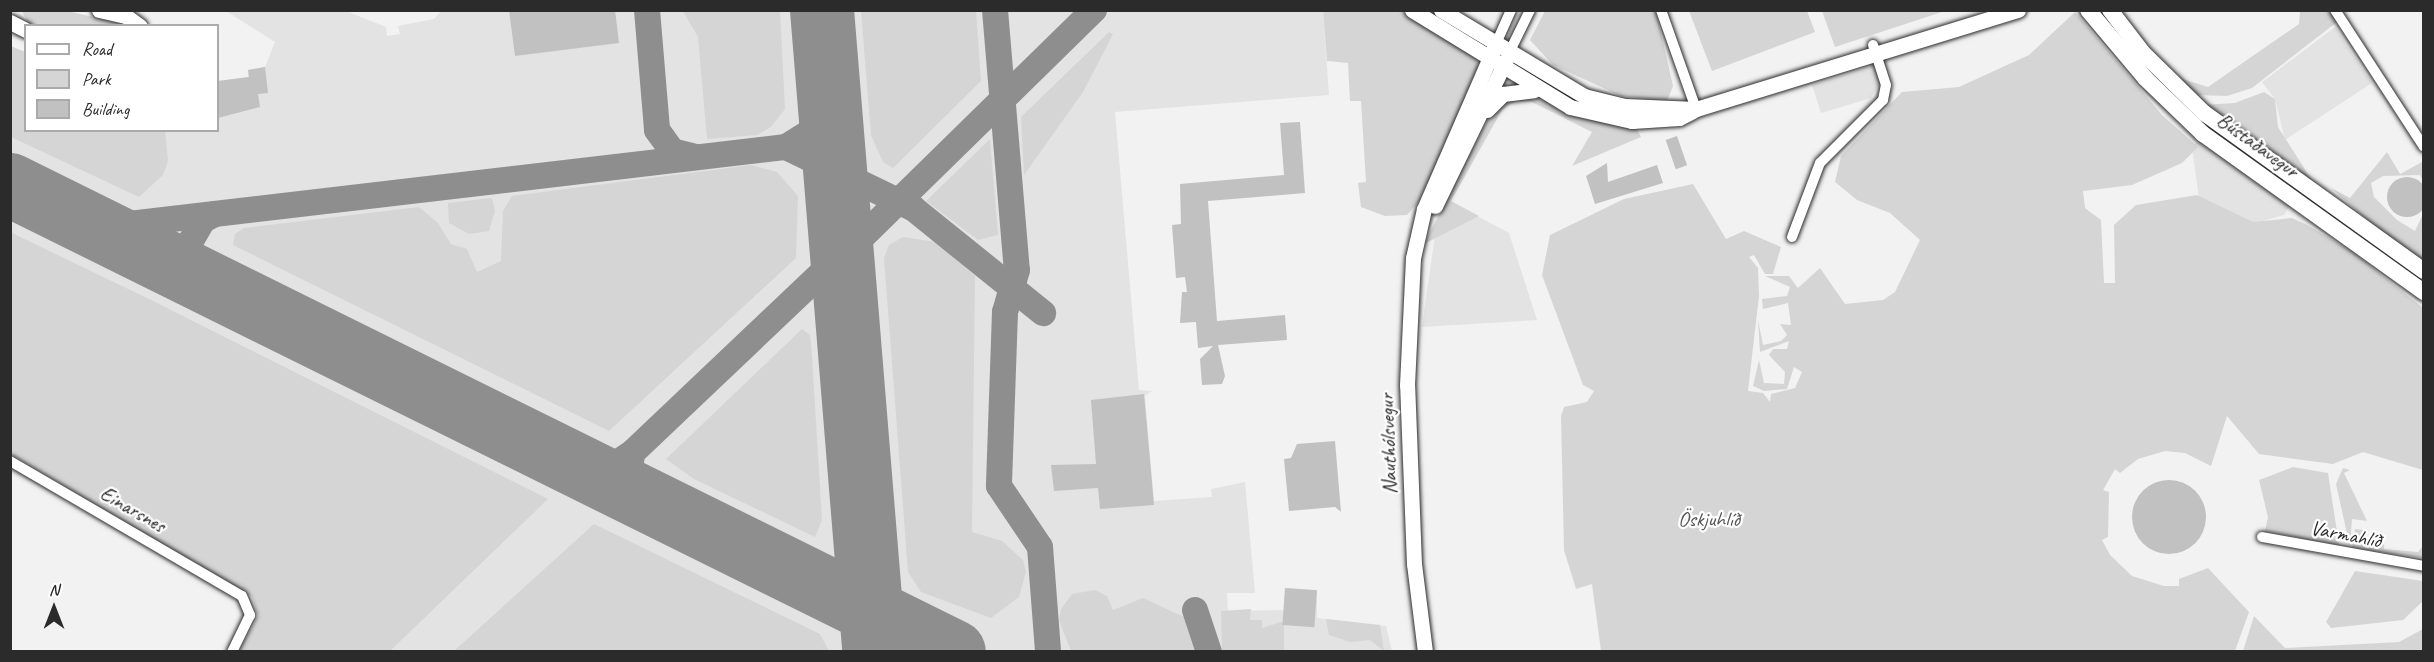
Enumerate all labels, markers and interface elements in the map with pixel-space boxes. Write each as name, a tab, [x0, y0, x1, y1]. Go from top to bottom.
legend	[24, 24, 219, 132]
text: Road	[82, 38, 112, 60]
text: Park	[82, 68, 111, 90]
text: Building	[82, 98, 129, 120]
street label: Bústaðavegur	[2212, 107, 2304, 183]
street label: Nauthólsvegur	[1374, 393, 1402, 495]
street label: Einarsnes	[96, 480, 170, 538]
park label: Öskjuhlíð	[1678, 506, 1740, 532]
street label: Varmahlíð	[2308, 515, 2384, 553]
north arrow	[24, 578, 84, 638]
text: N	[49, 580, 59, 600]

